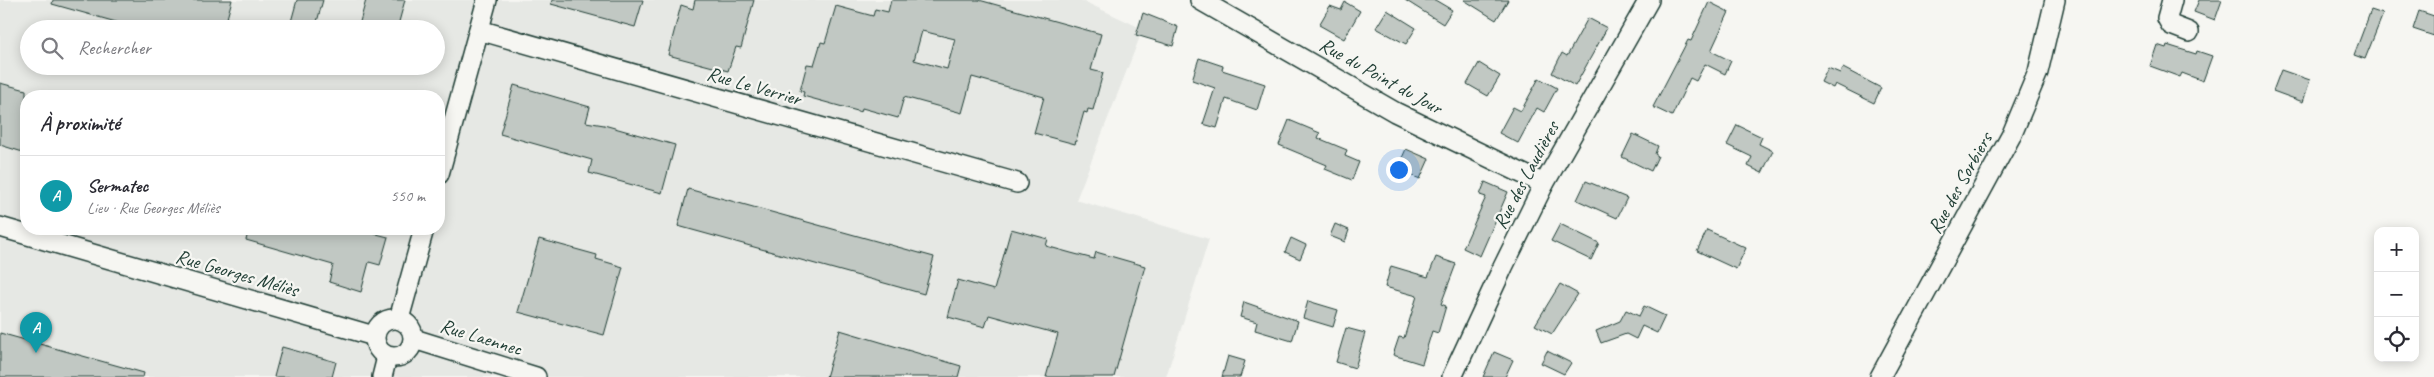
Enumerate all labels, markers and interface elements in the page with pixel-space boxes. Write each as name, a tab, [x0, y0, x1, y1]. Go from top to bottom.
search box	[20, 20, 445, 75]
street label: Rue du Point du Jour	[1315, 32, 1448, 121]
icon: search	[38, 34, 66, 62]
text: Rechercher	[78, 36, 151, 60]
street label: Rue Le Verrier	[704, 61, 806, 112]
text: À proximité	[40, 110, 120, 136]
street label: Rue des Laudières	[1487, 115, 1566, 233]
street label: Rue des Sorbiers	[1922, 126, 1999, 238]
your location	[1386, 157, 1412, 183]
text: Sermatec	[87, 174, 148, 198]
text: A	[52, 186, 60, 206]
text: 550 m	[391, 186, 425, 206]
text: Lieu · Rue Georges Méliès	[87, 198, 220, 218]
map controls	[2374, 227, 2419, 362]
button: +	[2374, 227, 2419, 272]
street label: Rue Georges Méliès	[173, 244, 303, 303]
button: −	[2374, 272, 2419, 317]
pin: A	[20, 312, 52, 353]
street label: Rue Laennec	[437, 313, 525, 361]
button: locate	[2374, 317, 2419, 362]

